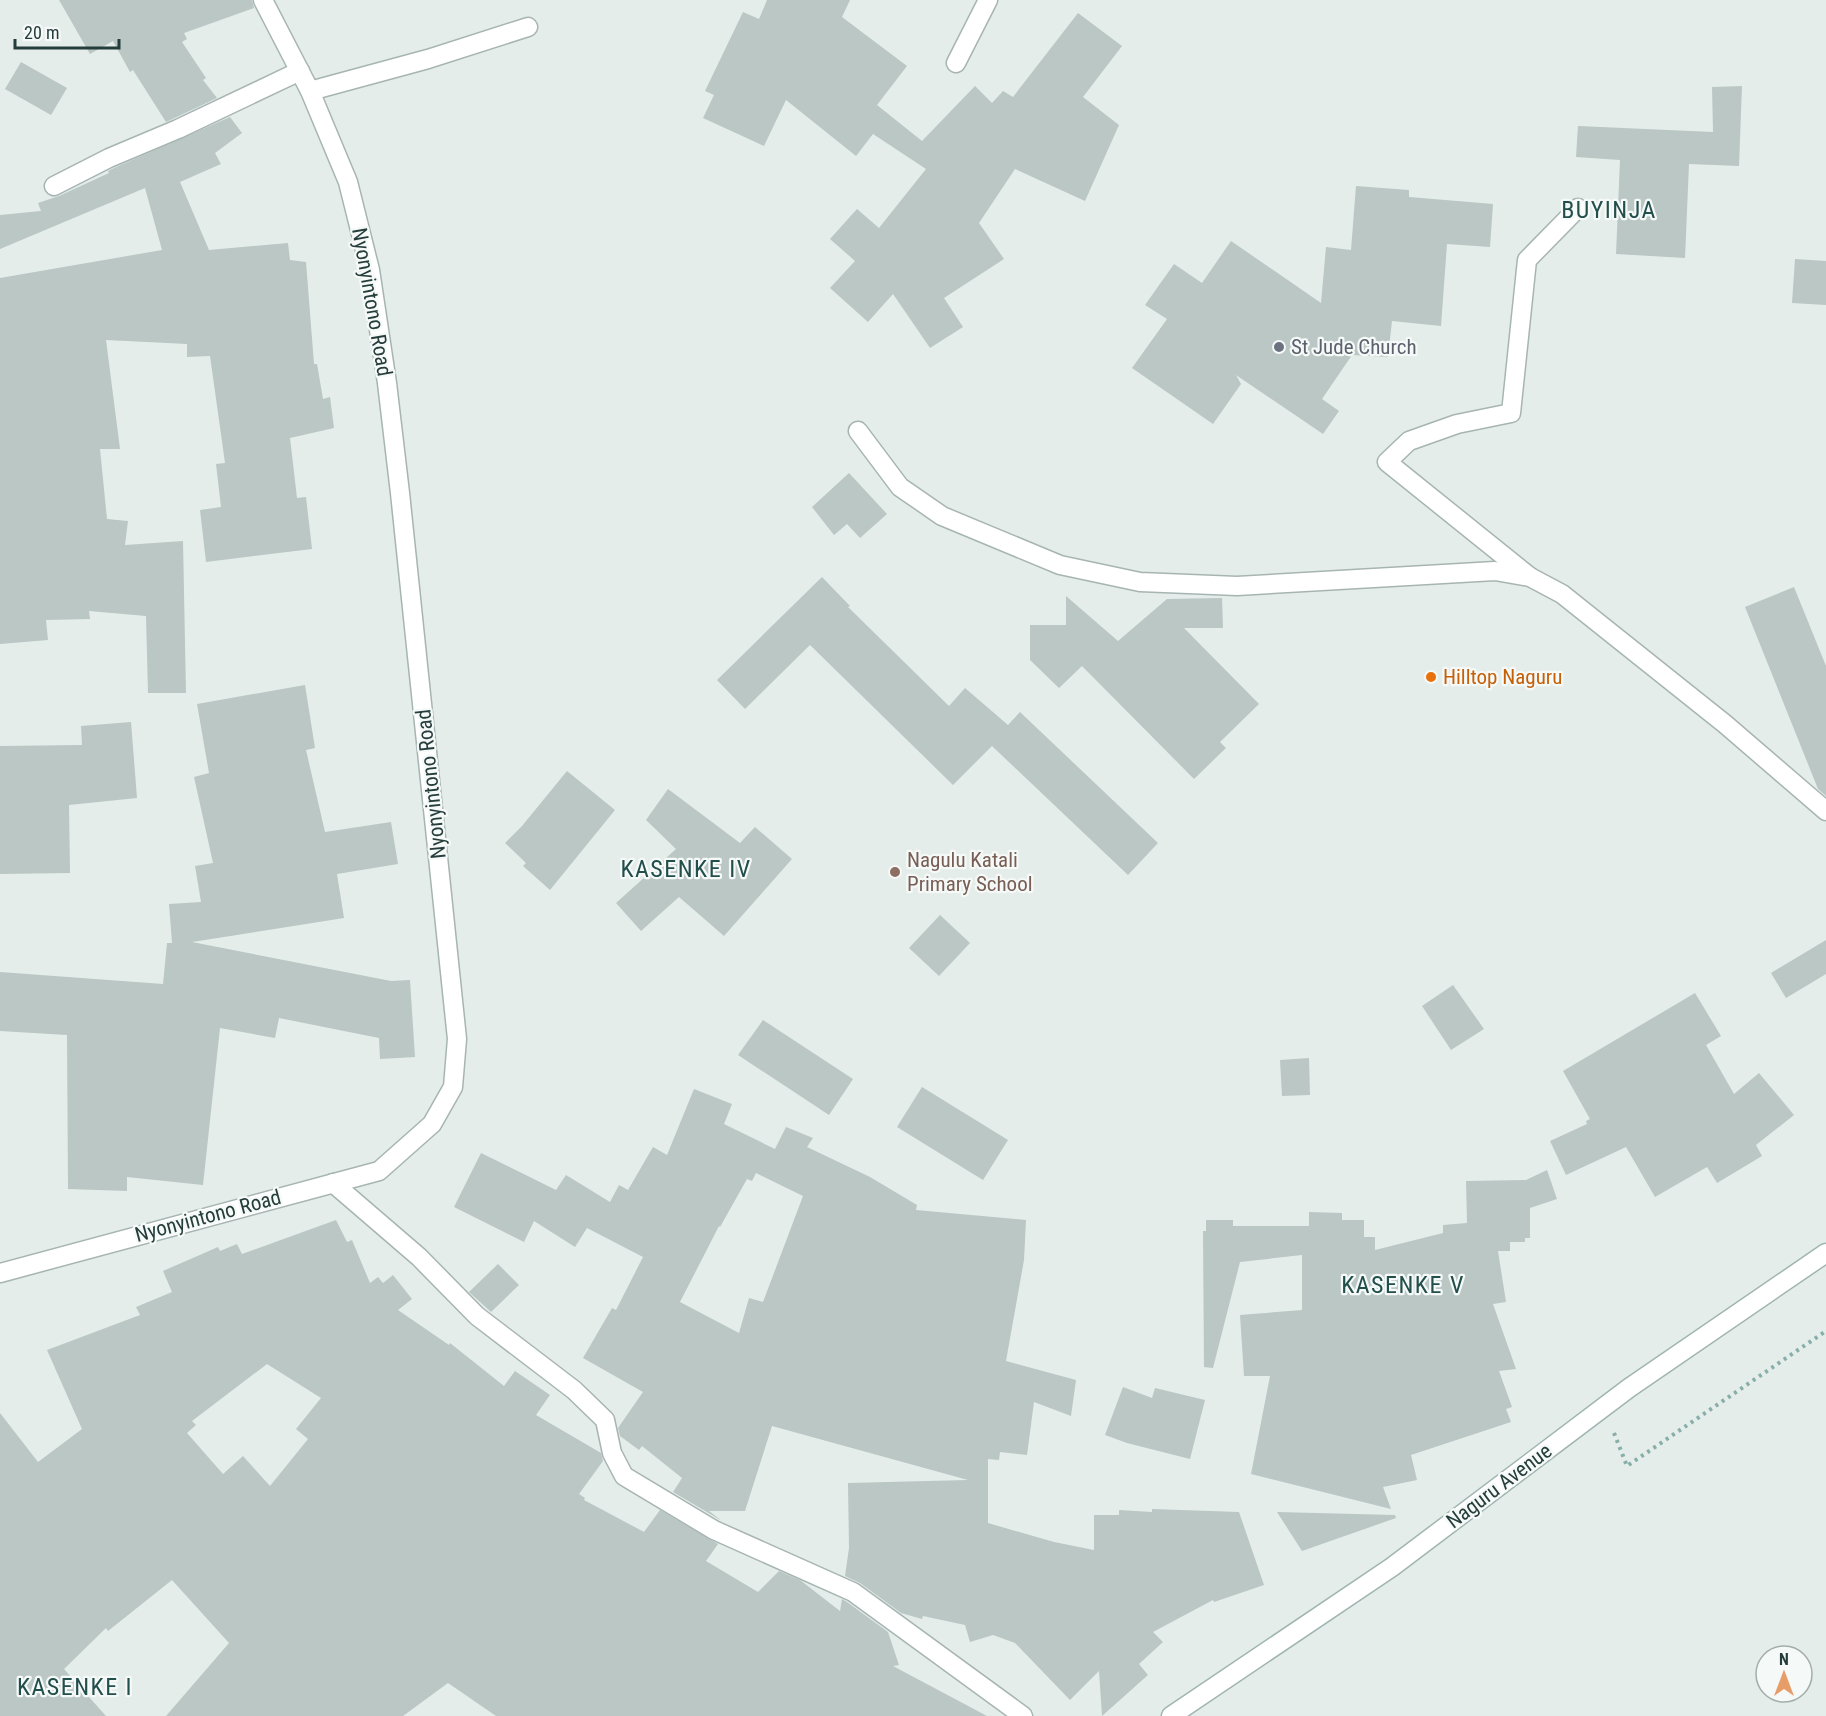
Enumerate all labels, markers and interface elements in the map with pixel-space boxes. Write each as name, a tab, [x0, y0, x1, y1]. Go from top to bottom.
scale bar	[15, 12, 118, 50]
text: 20 m	[24, 22, 59, 43]
district label: BUYINJA	[1561, 196, 1657, 224]
street label: Nyonyintono Road	[347, 226, 397, 378]
place label: St Jude Church	[1291, 335, 1417, 359]
marker: St Jude Church	[1272, 340, 1286, 354]
place label: Hilltop Naguru	[1443, 665, 1562, 689]
marker: Hilltop Naguru	[1424, 670, 1438, 684]
street label: Nyonyintono Road	[411, 708, 451, 860]
place label: Nagulu Katali Primary School	[907, 848, 1033, 896]
district label: KASENKE IV	[620, 855, 752, 883]
marker: Nagulu Katali Primary School	[888, 865, 902, 879]
street label: Nyonyintono Road	[132, 1185, 284, 1247]
district label: KASENKE V	[1341, 1271, 1465, 1299]
street label: Naguru Avenue	[1442, 1439, 1556, 1533]
north arrow	[1754, 1644, 1814, 1704]
text: N	[1779, 1650, 1789, 1669]
district label: KASENKE I	[17, 1673, 133, 1701]

